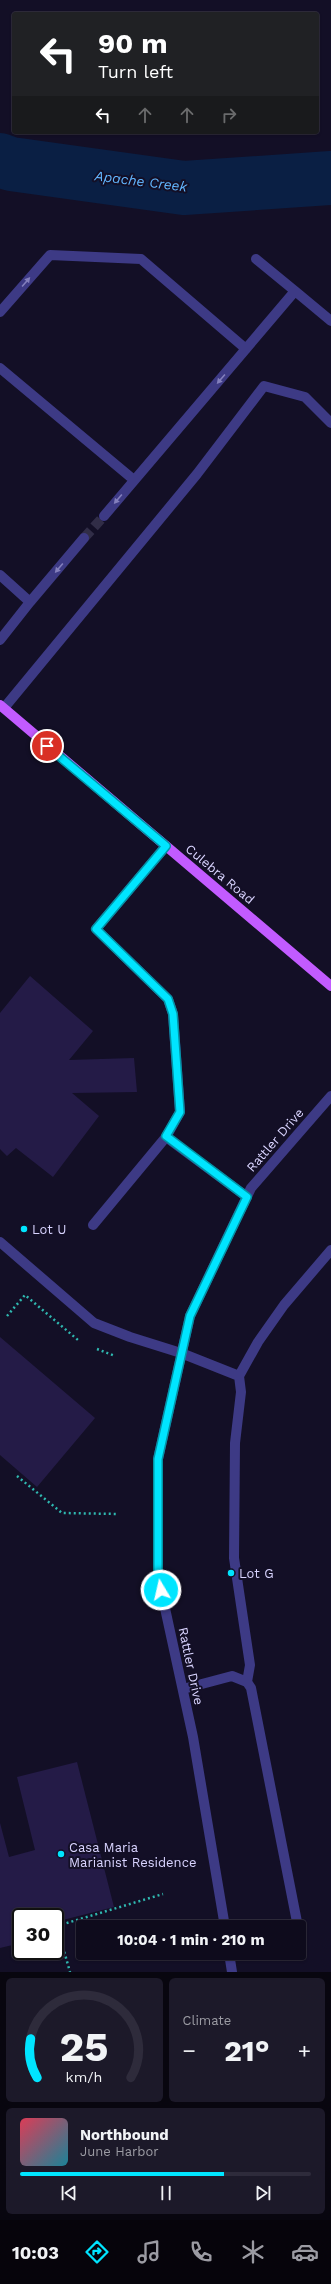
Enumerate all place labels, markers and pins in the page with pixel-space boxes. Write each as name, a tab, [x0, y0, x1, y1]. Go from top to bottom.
pin	[30, 729, 64, 763]
place label: Lot U	[32, 1222, 66, 1237]
marker: Lot U	[19, 1224, 29, 1234]
place label: Lot G	[239, 1566, 274, 1581]
marker: Lot G	[226, 1568, 236, 1578]
place label: Casa Maria Marianist Residence	[69, 1840, 196, 1870]
marker: Casa Maria Marianist Residence	[56, 1849, 66, 1859]

